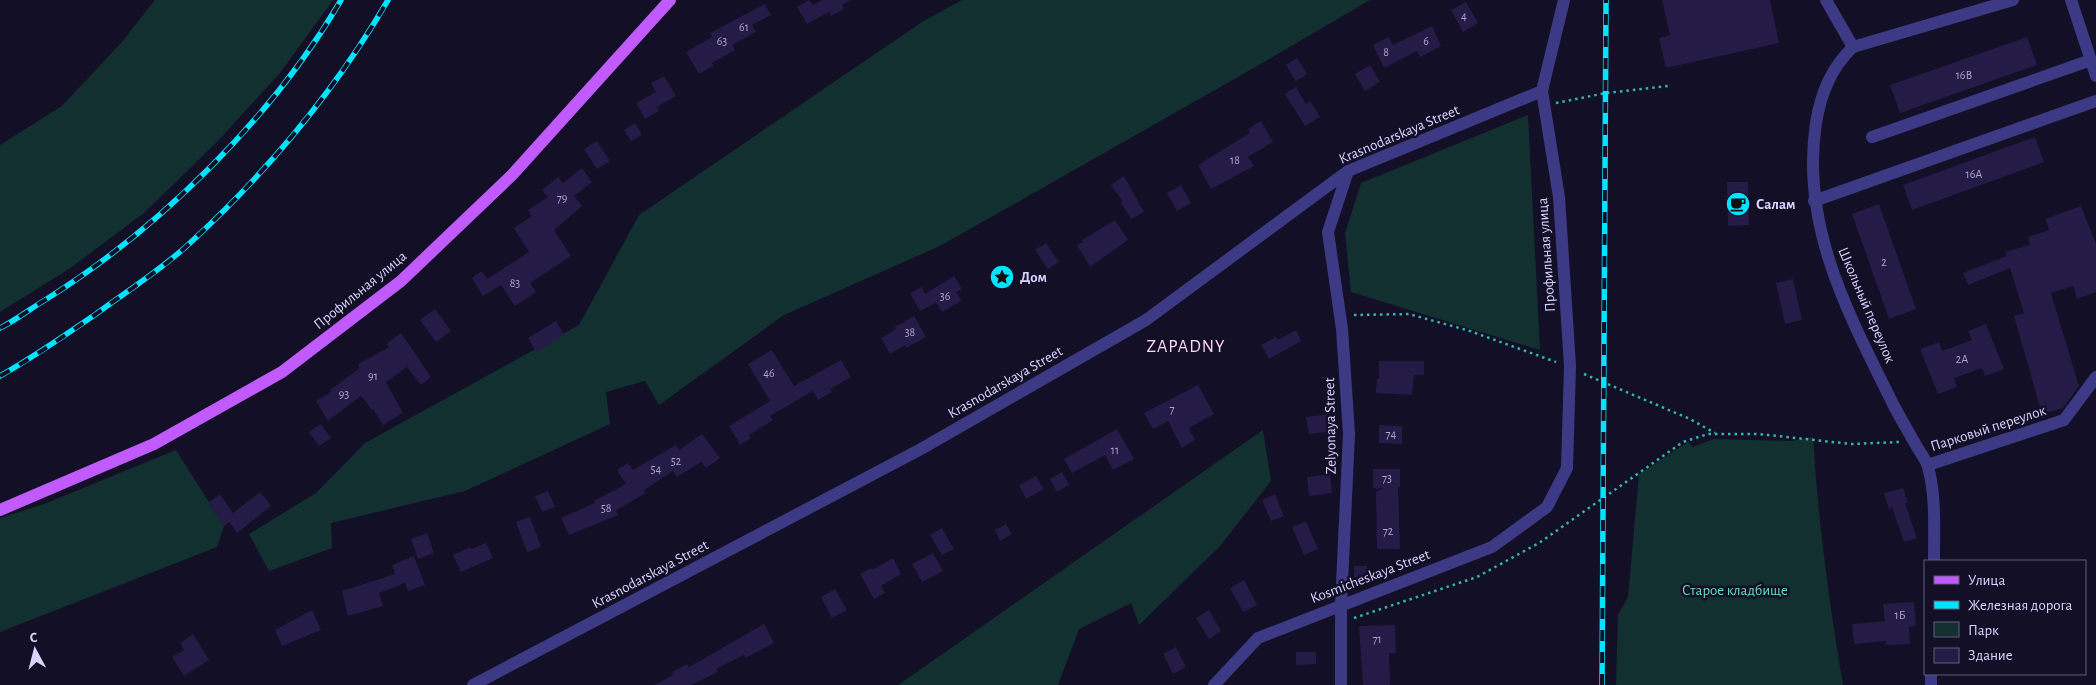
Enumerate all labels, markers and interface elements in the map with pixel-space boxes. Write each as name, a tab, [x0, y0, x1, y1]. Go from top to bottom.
house number: 4	[1461, 10, 1467, 22]
house number: 61	[739, 21, 749, 33]
house number: 63	[717, 35, 727, 47]
house number: 6	[1423, 35, 1429, 47]
house number: 8	[1383, 46, 1389, 58]
house number: 16В	[1956, 69, 1972, 81]
street label: Krasnodarskaya Street	[1337, 102, 1462, 167]
house number: 18	[1230, 154, 1240, 166]
house number: 16А	[1966, 168, 1982, 180]
cafe icon: Салам	[1725, 191, 1751, 217]
house number: 79	[557, 192, 568, 204]
street label: Профильная улица	[1535, 197, 1558, 313]
place label: Салам	[1756, 197, 1795, 212]
street label: Школьный переулок	[1835, 245, 1898, 365]
street label: Профильная улица	[311, 248, 410, 332]
house number: 2	[1881, 256, 1887, 268]
place icon: Дом	[989, 264, 1015, 290]
place label: Дом	[1020, 270, 1047, 285]
house number: 83	[510, 277, 520, 289]
house number: 36	[940, 290, 951, 302]
house number: 38	[905, 326, 916, 338]
district label: ZAPADNY	[1146, 338, 1226, 356]
street label: Krasnodarskaya Street	[945, 343, 1065, 421]
house number: 2А	[1956, 353, 1968, 365]
house number: 46	[763, 367, 775, 379]
house number: 91	[368, 370, 378, 382]
street label: Zelyonaya Street	[1322, 377, 1339, 475]
house number: 93	[339, 388, 349, 400]
house number: 7	[1169, 403, 1175, 415]
street label: Парковый переулок	[1929, 403, 2048, 454]
house number: 74	[1386, 428, 1397, 440]
house number: 11	[1111, 444, 1119, 456]
house number: 52	[671, 455, 682, 467]
house number: 54	[651, 463, 662, 475]
house number: 73	[1382, 472, 1392, 484]
house number: 58	[601, 502, 612, 514]
house number: 72	[1383, 525, 1394, 537]
street label: Krasnodarskaya Street	[590, 537, 711, 611]
street label: Kosmicheskaya Street	[1308, 547, 1432, 606]
legend	[1924, 560, 2086, 675]
text: Улица	[1968, 573, 2005, 588]
park label: Старое кладбище	[1682, 583, 1788, 598]
text: Железная дорога	[1968, 598, 2073, 613]
house number: 1Б	[1895, 609, 1906, 621]
text: Парк	[1968, 623, 1999, 638]
north arrow	[10, 625, 60, 675]
text: С	[29, 631, 38, 646]
house number: 71	[1372, 633, 1382, 645]
text: Здание	[1968, 648, 2013, 663]

